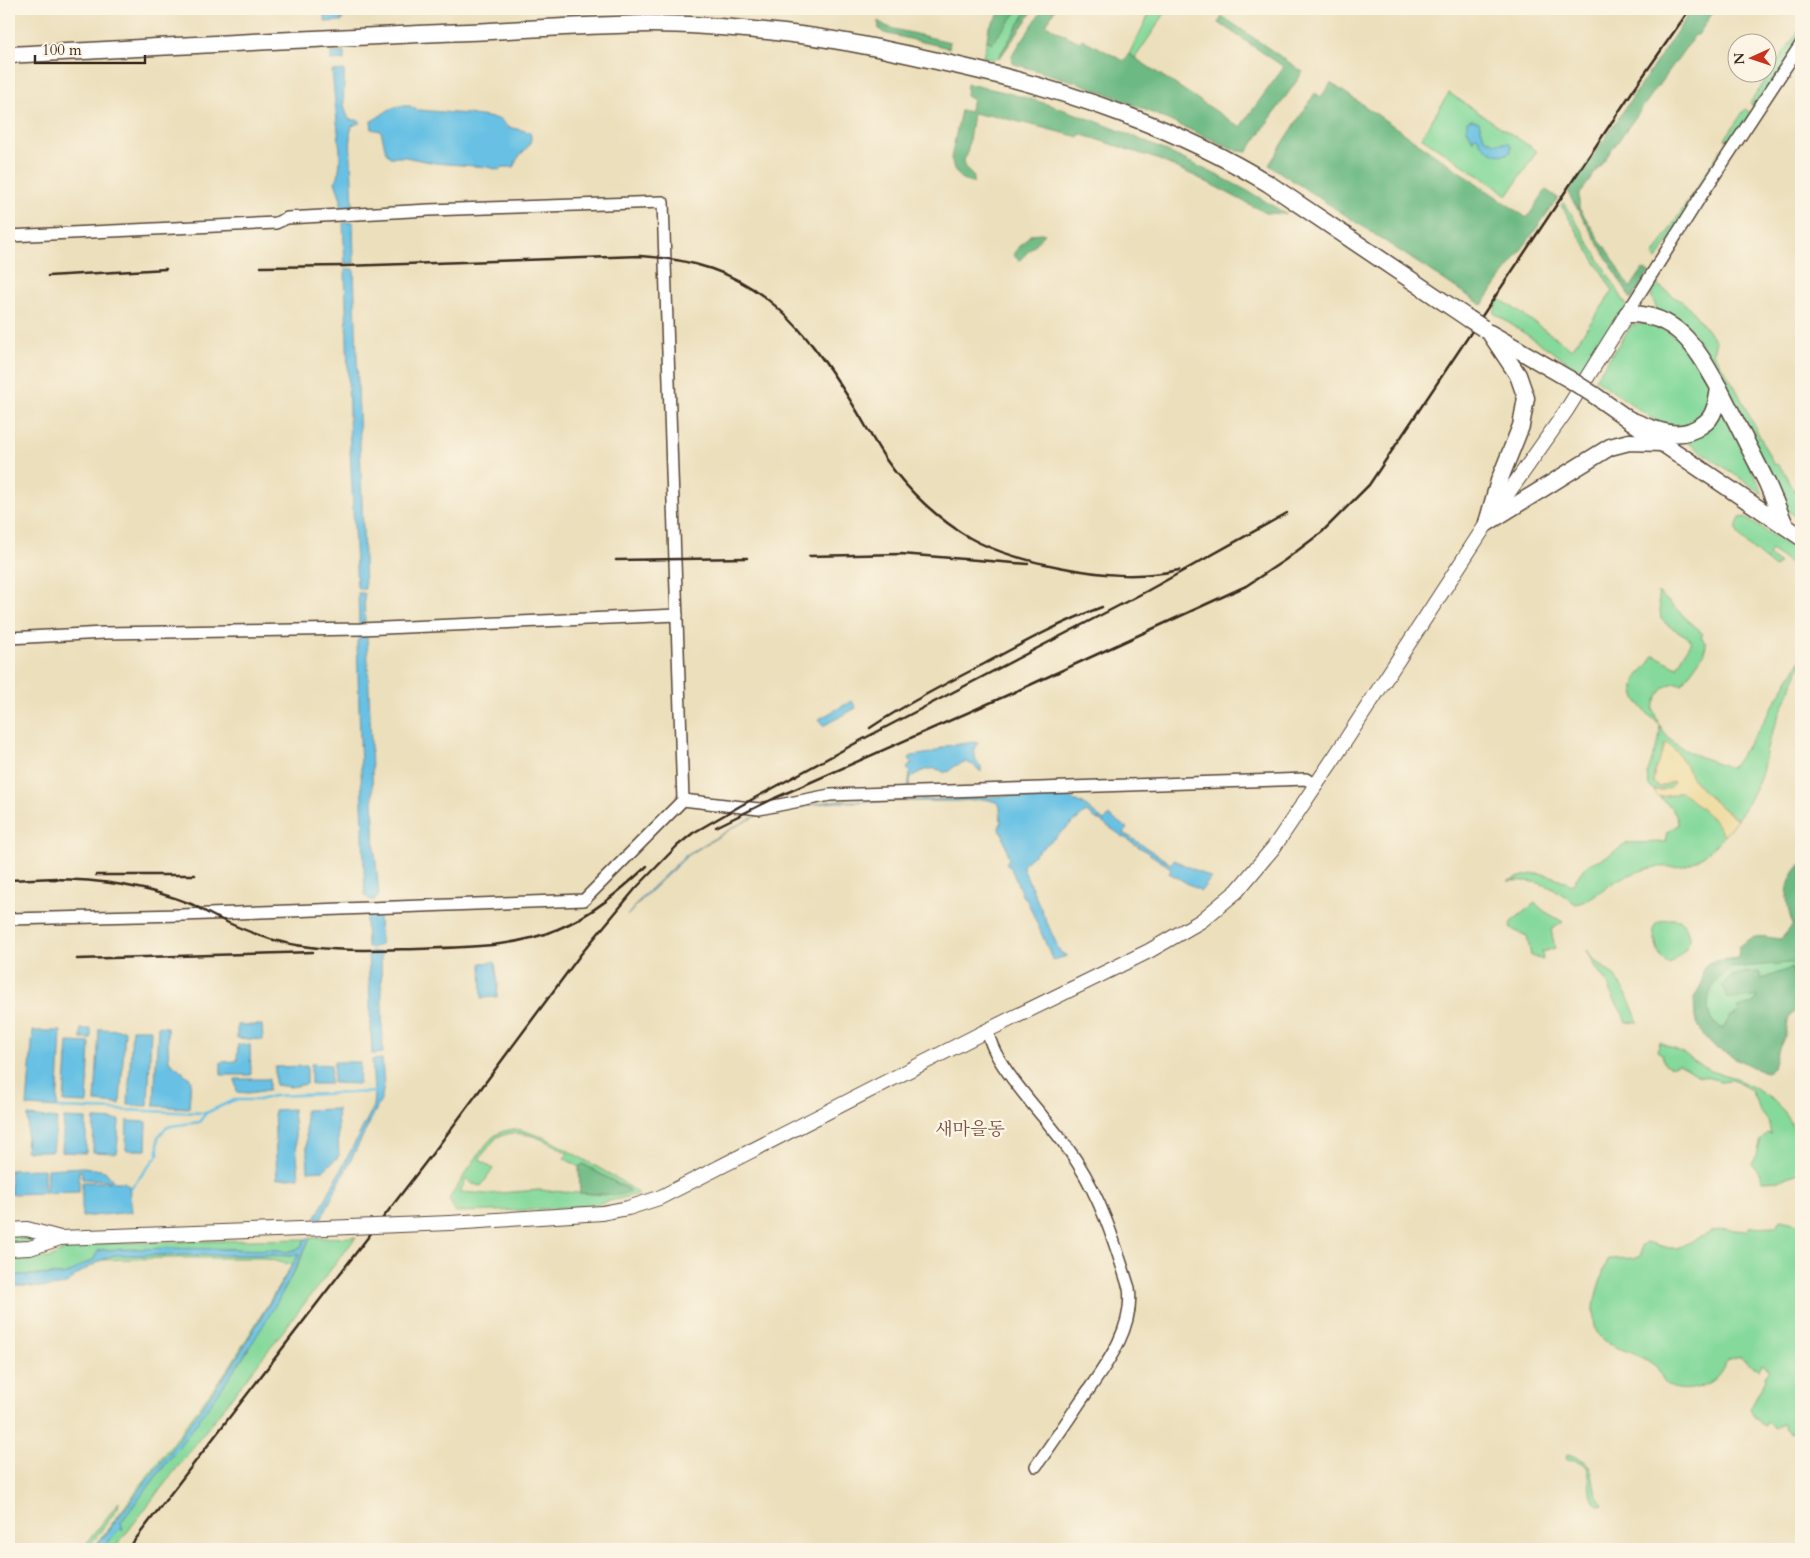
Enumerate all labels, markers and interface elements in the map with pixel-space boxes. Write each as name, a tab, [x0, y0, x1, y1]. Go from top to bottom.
scale bar	[35, 32, 145, 64]
north arrow	[1728, 32, 1778, 82]
text: 100 m	[42, 40, 82, 60]
text: N	[1730, 52, 1749, 65]
district label: 새마을동	[935, 1117, 1005, 1142]

